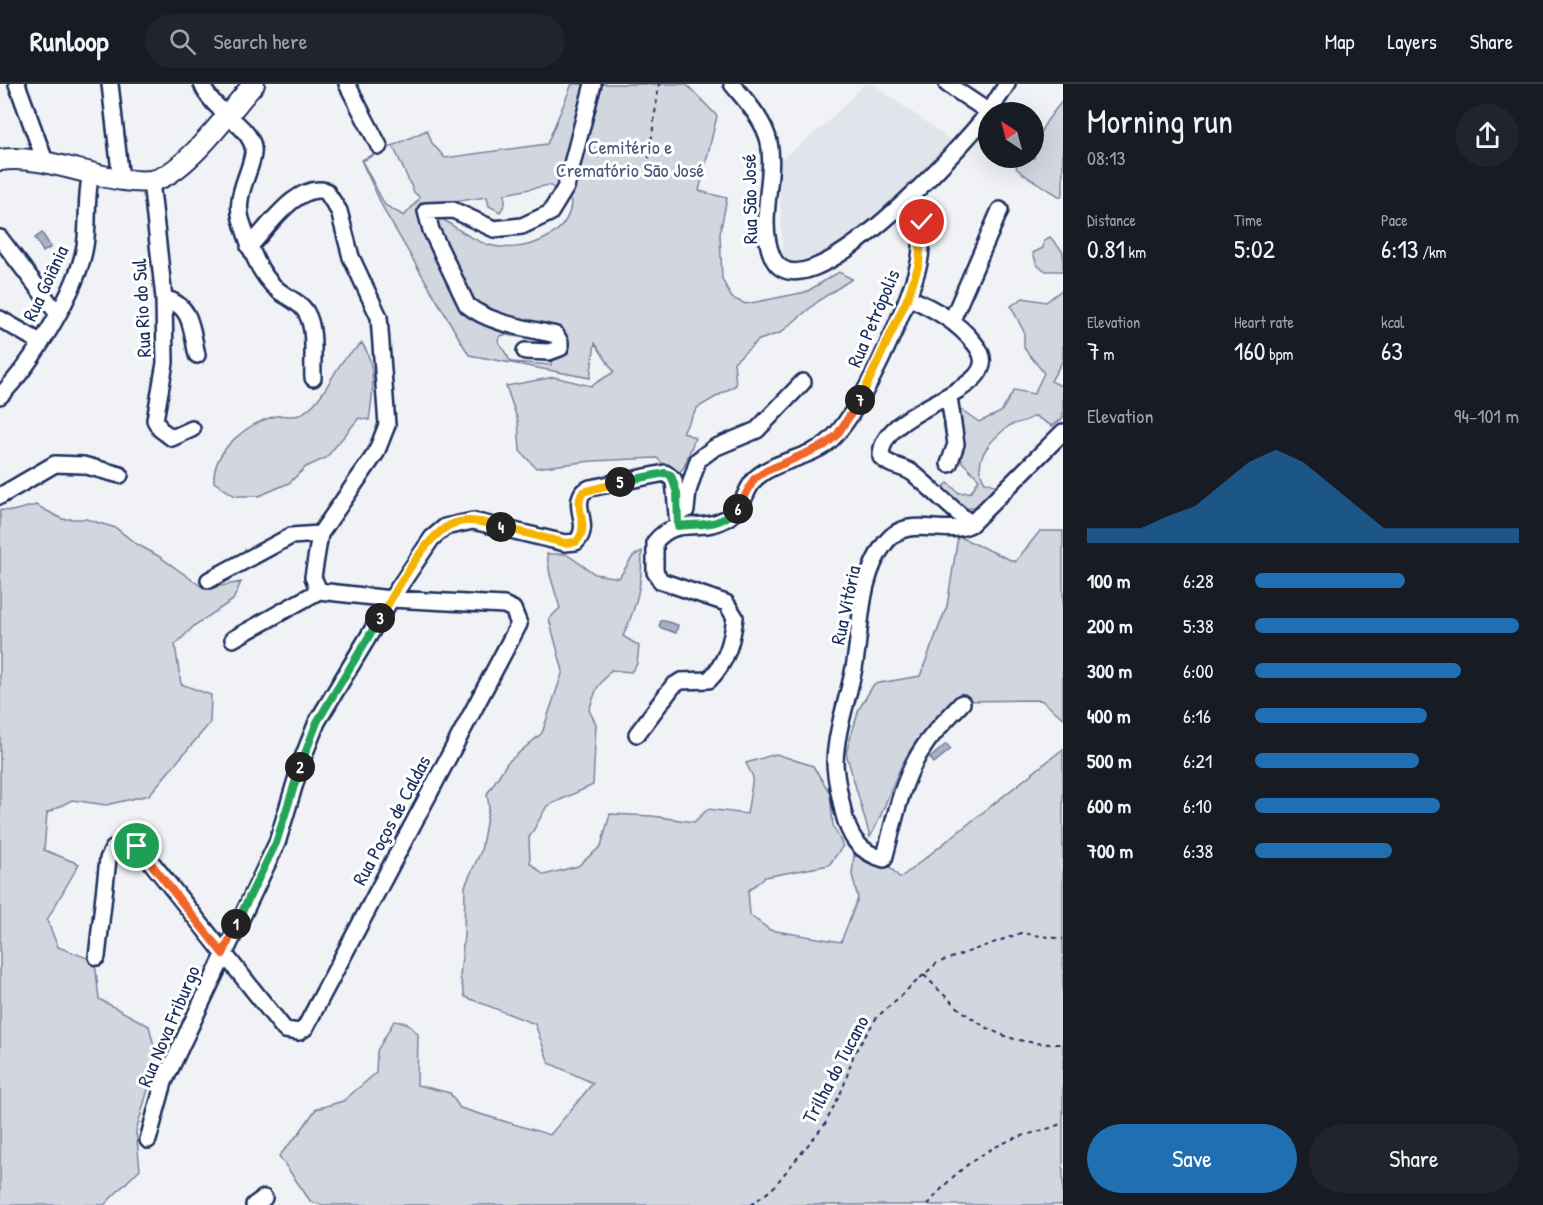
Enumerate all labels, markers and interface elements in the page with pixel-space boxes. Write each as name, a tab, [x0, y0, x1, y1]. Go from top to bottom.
search box	[145, 14, 565, 68]
text: Runloop	[30, 22, 109, 60]
icon: search	[166, 25, 199, 58]
text: Search here	[214, 26, 308, 56]
text: Map	[1325, 27, 1354, 56]
text: Layers	[1387, 27, 1437, 56]
text: Share	[1470, 27, 1513, 56]
text: Morning run	[1087, 99, 1233, 143]
north arrow	[978, 102, 1044, 168]
map controls	[978, 102, 1044, 168]
button: share	[1456, 104, 1519, 167]
park label: Cemitério e Crematório São José	[556, 133, 704, 183]
text: 08:13	[1087, 144, 1125, 171]
street label: Rua São José	[735, 154, 763, 244]
pin	[896, 196, 947, 247]
icon: check	[905, 205, 938, 238]
text: Distance	[1087, 209, 1136, 231]
text: Time	[1234, 209, 1262, 231]
text: Pace	[1381, 209, 1408, 231]
text: 0.81	[1087, 231, 1125, 266]
text: 5:02	[1234, 231, 1275, 266]
text: 6:13	[1381, 231, 1419, 266]
street label: Rua Goiânia	[16, 241, 74, 325]
text: km	[1125, 241, 1146, 263]
text: /km	[1419, 241, 1446, 263]
street label: Rua Rio do Sul	[125, 257, 157, 358]
street label: Rua Petrópolis	[840, 265, 906, 371]
text: Elevation	[1087, 311, 1140, 333]
text: Heart rate	[1234, 311, 1294, 333]
text: kcal	[1381, 311, 1404, 333]
text: 7	[1087, 333, 1100, 368]
text: 160	[1234, 333, 1265, 368]
text: 63	[1381, 333, 1403, 368]
text: m	[1100, 343, 1114, 365]
text: bpm	[1265, 343, 1293, 365]
pin: 7	[845, 385, 875, 415]
text: 7	[856, 389, 864, 411]
text: Elevation	[1087, 402, 1153, 429]
text: 94–101 m	[1454, 402, 1519, 429]
pin: 5	[605, 467, 635, 497]
text: 5	[617, 471, 623, 493]
pin: 6	[723, 494, 753, 524]
text: 6	[735, 498, 741, 520]
pin: 4	[486, 512, 516, 542]
text: 4	[498, 516, 504, 538]
street label: Rua Vitória	[823, 563, 867, 647]
text: 100 m	[1087, 567, 1130, 594]
text: 6:28	[1183, 567, 1214, 594]
pin: 3	[365, 603, 395, 633]
text: 3	[376, 607, 384, 629]
text: 200 m	[1087, 612, 1132, 639]
text: 5:38	[1183, 612, 1214, 639]
text: 300 m	[1087, 657, 1132, 684]
text: 6:00	[1183, 657, 1214, 684]
text: 400 m	[1087, 702, 1131, 729]
text: 6:16	[1183, 702, 1211, 729]
text: 500 m	[1087, 747, 1132, 774]
text: 6:21	[1183, 747, 1212, 774]
street label: Rua Poços de Caldas	[345, 750, 437, 890]
pin: 2	[285, 752, 315, 782]
text: 2	[296, 756, 304, 778]
text: 600 m	[1087, 792, 1131, 819]
text: 6:10	[1183, 792, 1212, 819]
pin	[111, 820, 162, 871]
icon: arrive	[120, 829, 153, 862]
text: 700 m	[1087, 837, 1133, 864]
text: 6:38	[1183, 837, 1213, 864]
pin: 1	[221, 909, 251, 939]
text: 1	[233, 913, 239, 935]
street label: Rua Nova Friburgo	[130, 961, 206, 1091]
street label: Trilha do Tucano	[795, 1010, 875, 1128]
button: Save	[1087, 1124, 1297, 1193]
button: Share	[1309, 1124, 1519, 1193]

